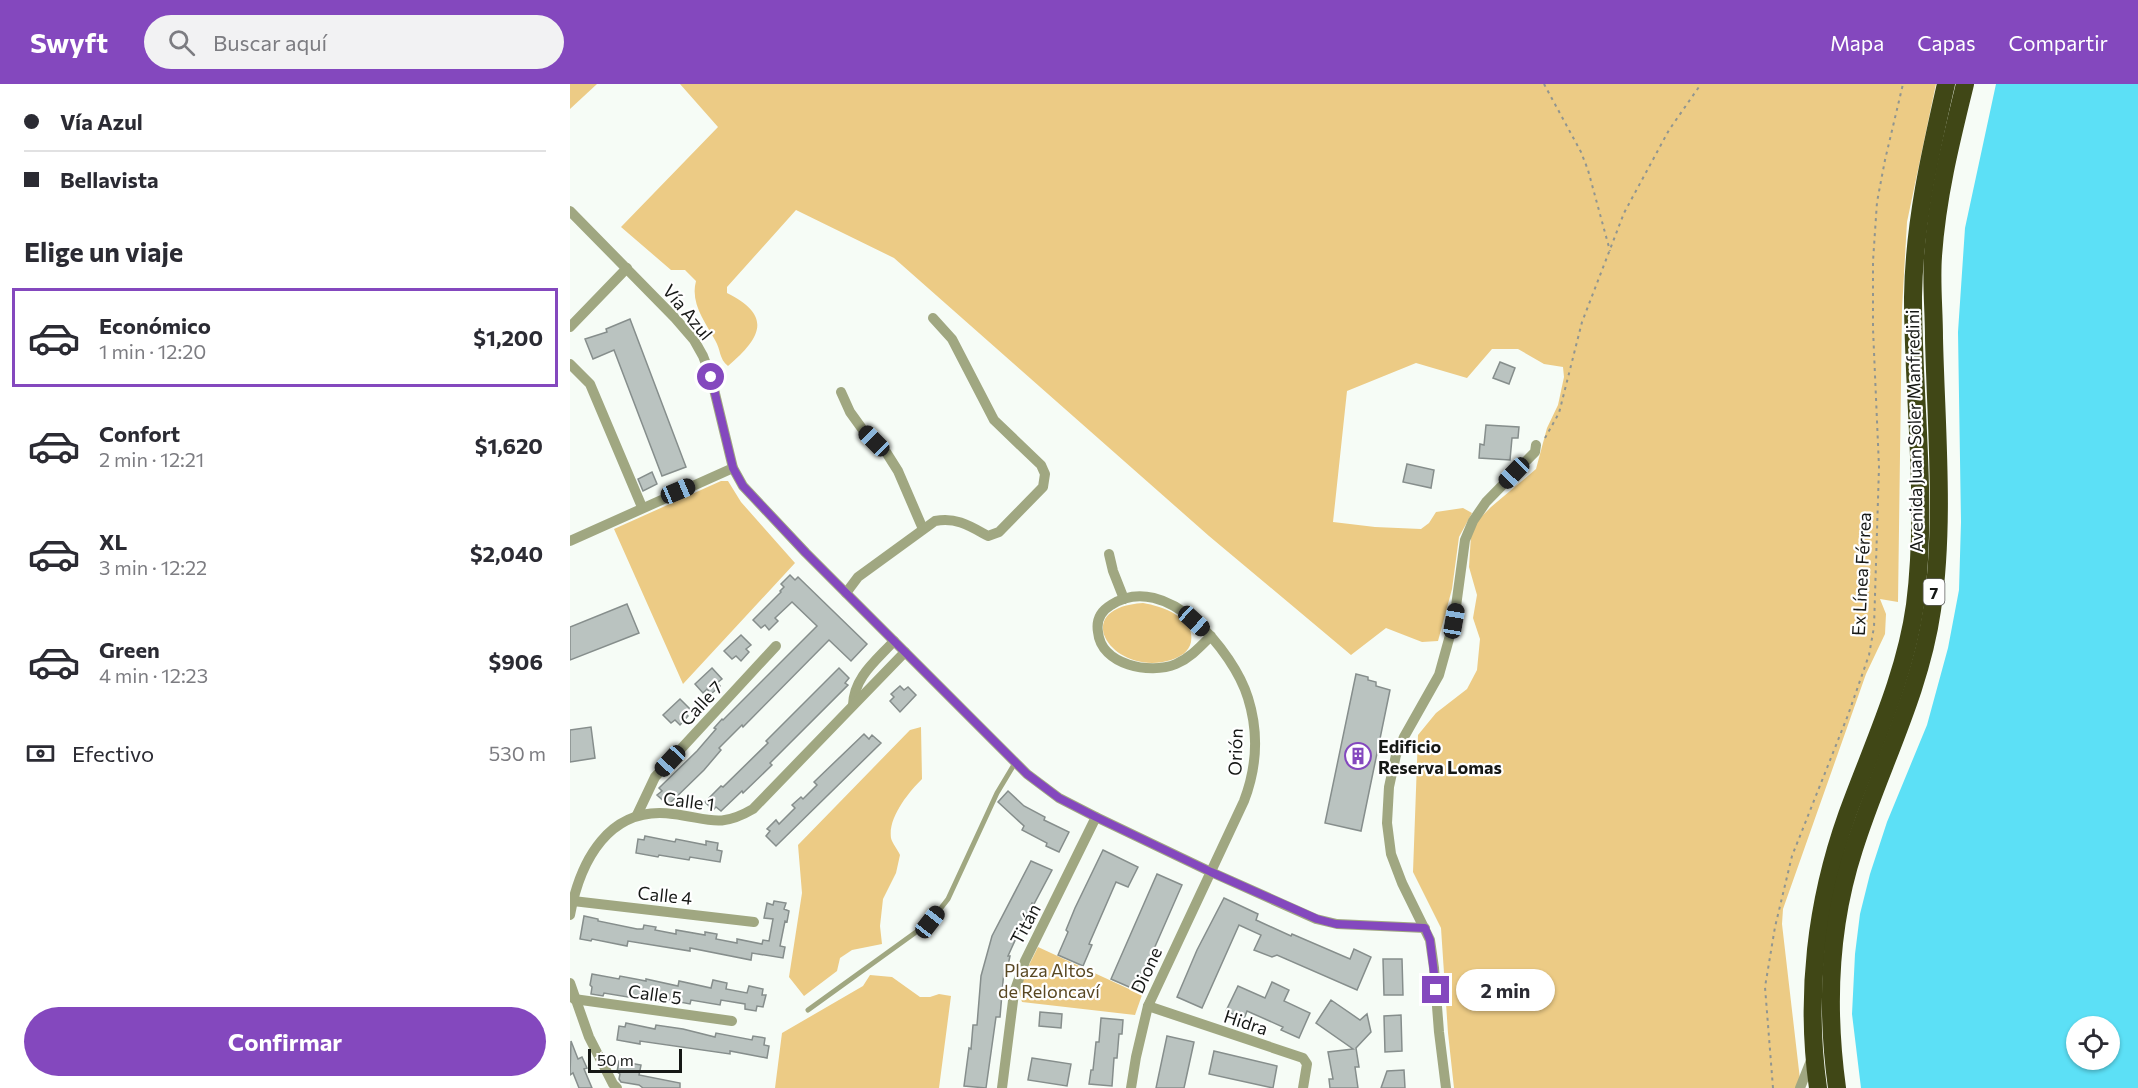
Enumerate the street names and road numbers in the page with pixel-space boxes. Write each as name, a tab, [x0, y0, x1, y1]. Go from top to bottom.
street label: Vía Azul	[658, 280, 718, 344]
street label: Avenida Juan Soler Manfredini	[1901, 309, 1927, 553]
street label: Ex Línea Férrea	[1847, 512, 1875, 636]
road number: 7	[1924, 579, 1944, 605]
street label: Calle 7	[675, 676, 727, 730]
street label: Orión	[1223, 728, 1247, 776]
street label: Calle 1	[662, 787, 716, 815]
street label: Calle 4	[637, 881, 694, 909]
street label: Titán	[1005, 900, 1045, 948]
street label: Dione	[1126, 943, 1166, 997]
street label: Calle 5	[627, 979, 683, 1009]
street label: Hidra	[1221, 1005, 1271, 1039]

